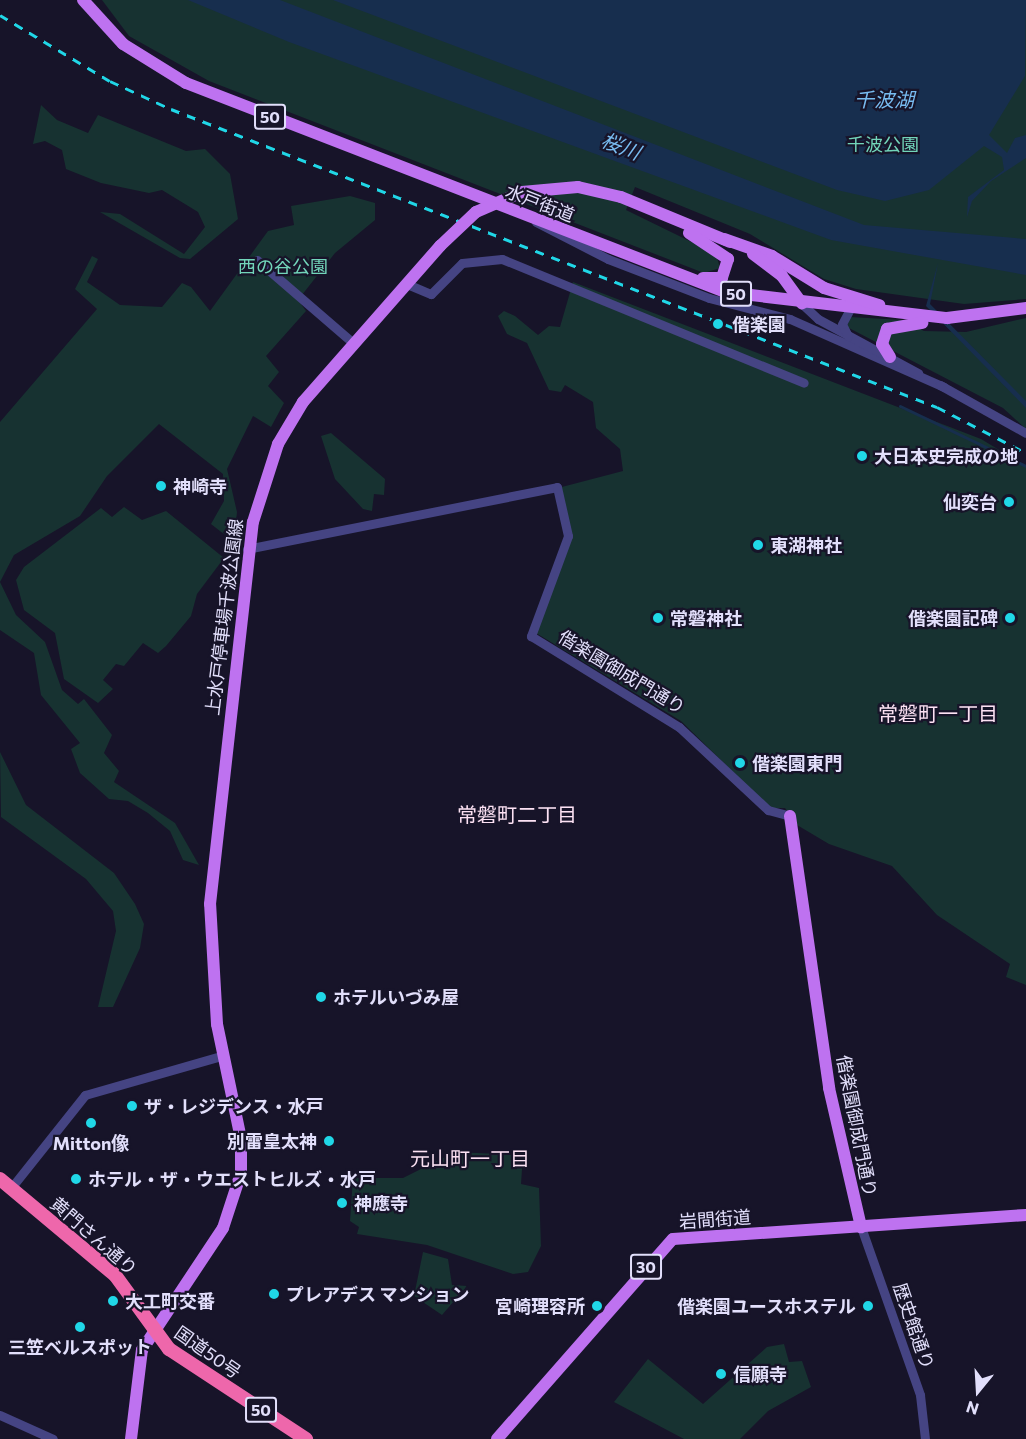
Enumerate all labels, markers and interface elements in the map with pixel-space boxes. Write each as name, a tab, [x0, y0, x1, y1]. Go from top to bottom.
water label: 千波湖	[854, 87, 914, 111]
road number: 50	[254, 104, 286, 130]
water label: 桜川	[598, 128, 644, 164]
park label: 千波公園	[847, 133, 919, 155]
street label: 水戸街道	[503, 180, 577, 226]
park label: 西の谷公園	[238, 255, 328, 277]
road number: 50	[720, 281, 752, 307]
place label: 偕楽園	[732, 313, 786, 335]
marker: 偕楽園	[709, 315, 727, 333]
place label: 大日本史完成の地	[874, 445, 1018, 467]
marker: 大日本史完成の地	[855, 449, 869, 463]
place label: 神崎寺	[173, 475, 227, 497]
marker: 神崎寺	[154, 479, 168, 493]
place label: 仙奕台	[943, 491, 997, 513]
marker: 仙奕台	[1002, 495, 1016, 509]
street label: 上水戸停車場千波公園線	[201, 517, 247, 717]
place label: 東湖神社	[770, 534, 842, 556]
marker: 東湖神社	[751, 538, 765, 552]
place label: 常磐神社	[670, 607, 742, 629]
place label: 偕楽園記碑	[908, 607, 998, 629]
marker: 常磐神社	[651, 611, 665, 625]
marker: 偕楽園記碑	[1003, 611, 1017, 625]
street label: 偕楽園御成門通り	[555, 626, 689, 718]
district label: 常磐町一丁目	[878, 701, 998, 725]
place label: 偕楽園東門	[752, 752, 842, 774]
marker: 偕楽園東門	[733, 756, 747, 770]
district label: 常磐町二丁目	[457, 802, 577, 826]
place label: ホテルいづみ屋	[333, 986, 459, 1008]
marker: ホテルいづみ屋	[314, 990, 328, 1004]
street label: 偕楽園御成門通り	[833, 1053, 881, 1199]
place label: ザ・レジデンス・水戸	[144, 1095, 324, 1117]
marker: ザ・レジデンス・水戸	[125, 1099, 139, 1113]
marker: Mitton像	[84, 1116, 98, 1130]
place label: 別雷皇太神	[227, 1130, 317, 1152]
place label: Mitton像	[53, 1132, 129, 1154]
marker: 別雷皇太神	[322, 1134, 336, 1148]
district label: 元山町一丁目	[410, 1146, 530, 1170]
place label: ホテル・ザ・ウエストヒルズ・水戸	[88, 1168, 376, 1190]
marker: ホテル・ザ・ウエストヒルズ・水戸	[69, 1172, 83, 1186]
street label: 黄門さん通り	[46, 1192, 142, 1280]
place label: 神應寺	[354, 1192, 408, 1214]
marker: 神應寺	[335, 1196, 349, 1210]
street label: 岩間街道	[678, 1206, 752, 1232]
road number: 30	[630, 1254, 662, 1280]
street label: 歴史館通り	[889, 1280, 939, 1372]
place label: プレアデス マンション	[286, 1283, 469, 1305]
marker: プレアデス マンション	[267, 1287, 281, 1301]
place label: 大工町交番	[125, 1290, 215, 1312]
marker: 大工町交番	[106, 1294, 120, 1308]
place label: 宮崎理容所	[495, 1295, 585, 1317]
place label: 偕楽園ユースホステル	[676, 1295, 856, 1317]
marker: 宮崎理容所	[590, 1299, 604, 1313]
marker: 偕楽園ユースホステル	[861, 1299, 875, 1313]
marker: 三笠ベルスポット	[73, 1320, 87, 1334]
street label: 国道50号	[171, 1321, 245, 1383]
place label: 三笠ベルスポット	[8, 1336, 152, 1358]
north arrow	[948, 1361, 1008, 1421]
place label: 信願寺	[733, 1363, 787, 1385]
marker: 信願寺	[714, 1367, 728, 1381]
road number: 50	[244, 1397, 278, 1423]
text: N	[964, 1398, 981, 1419]

